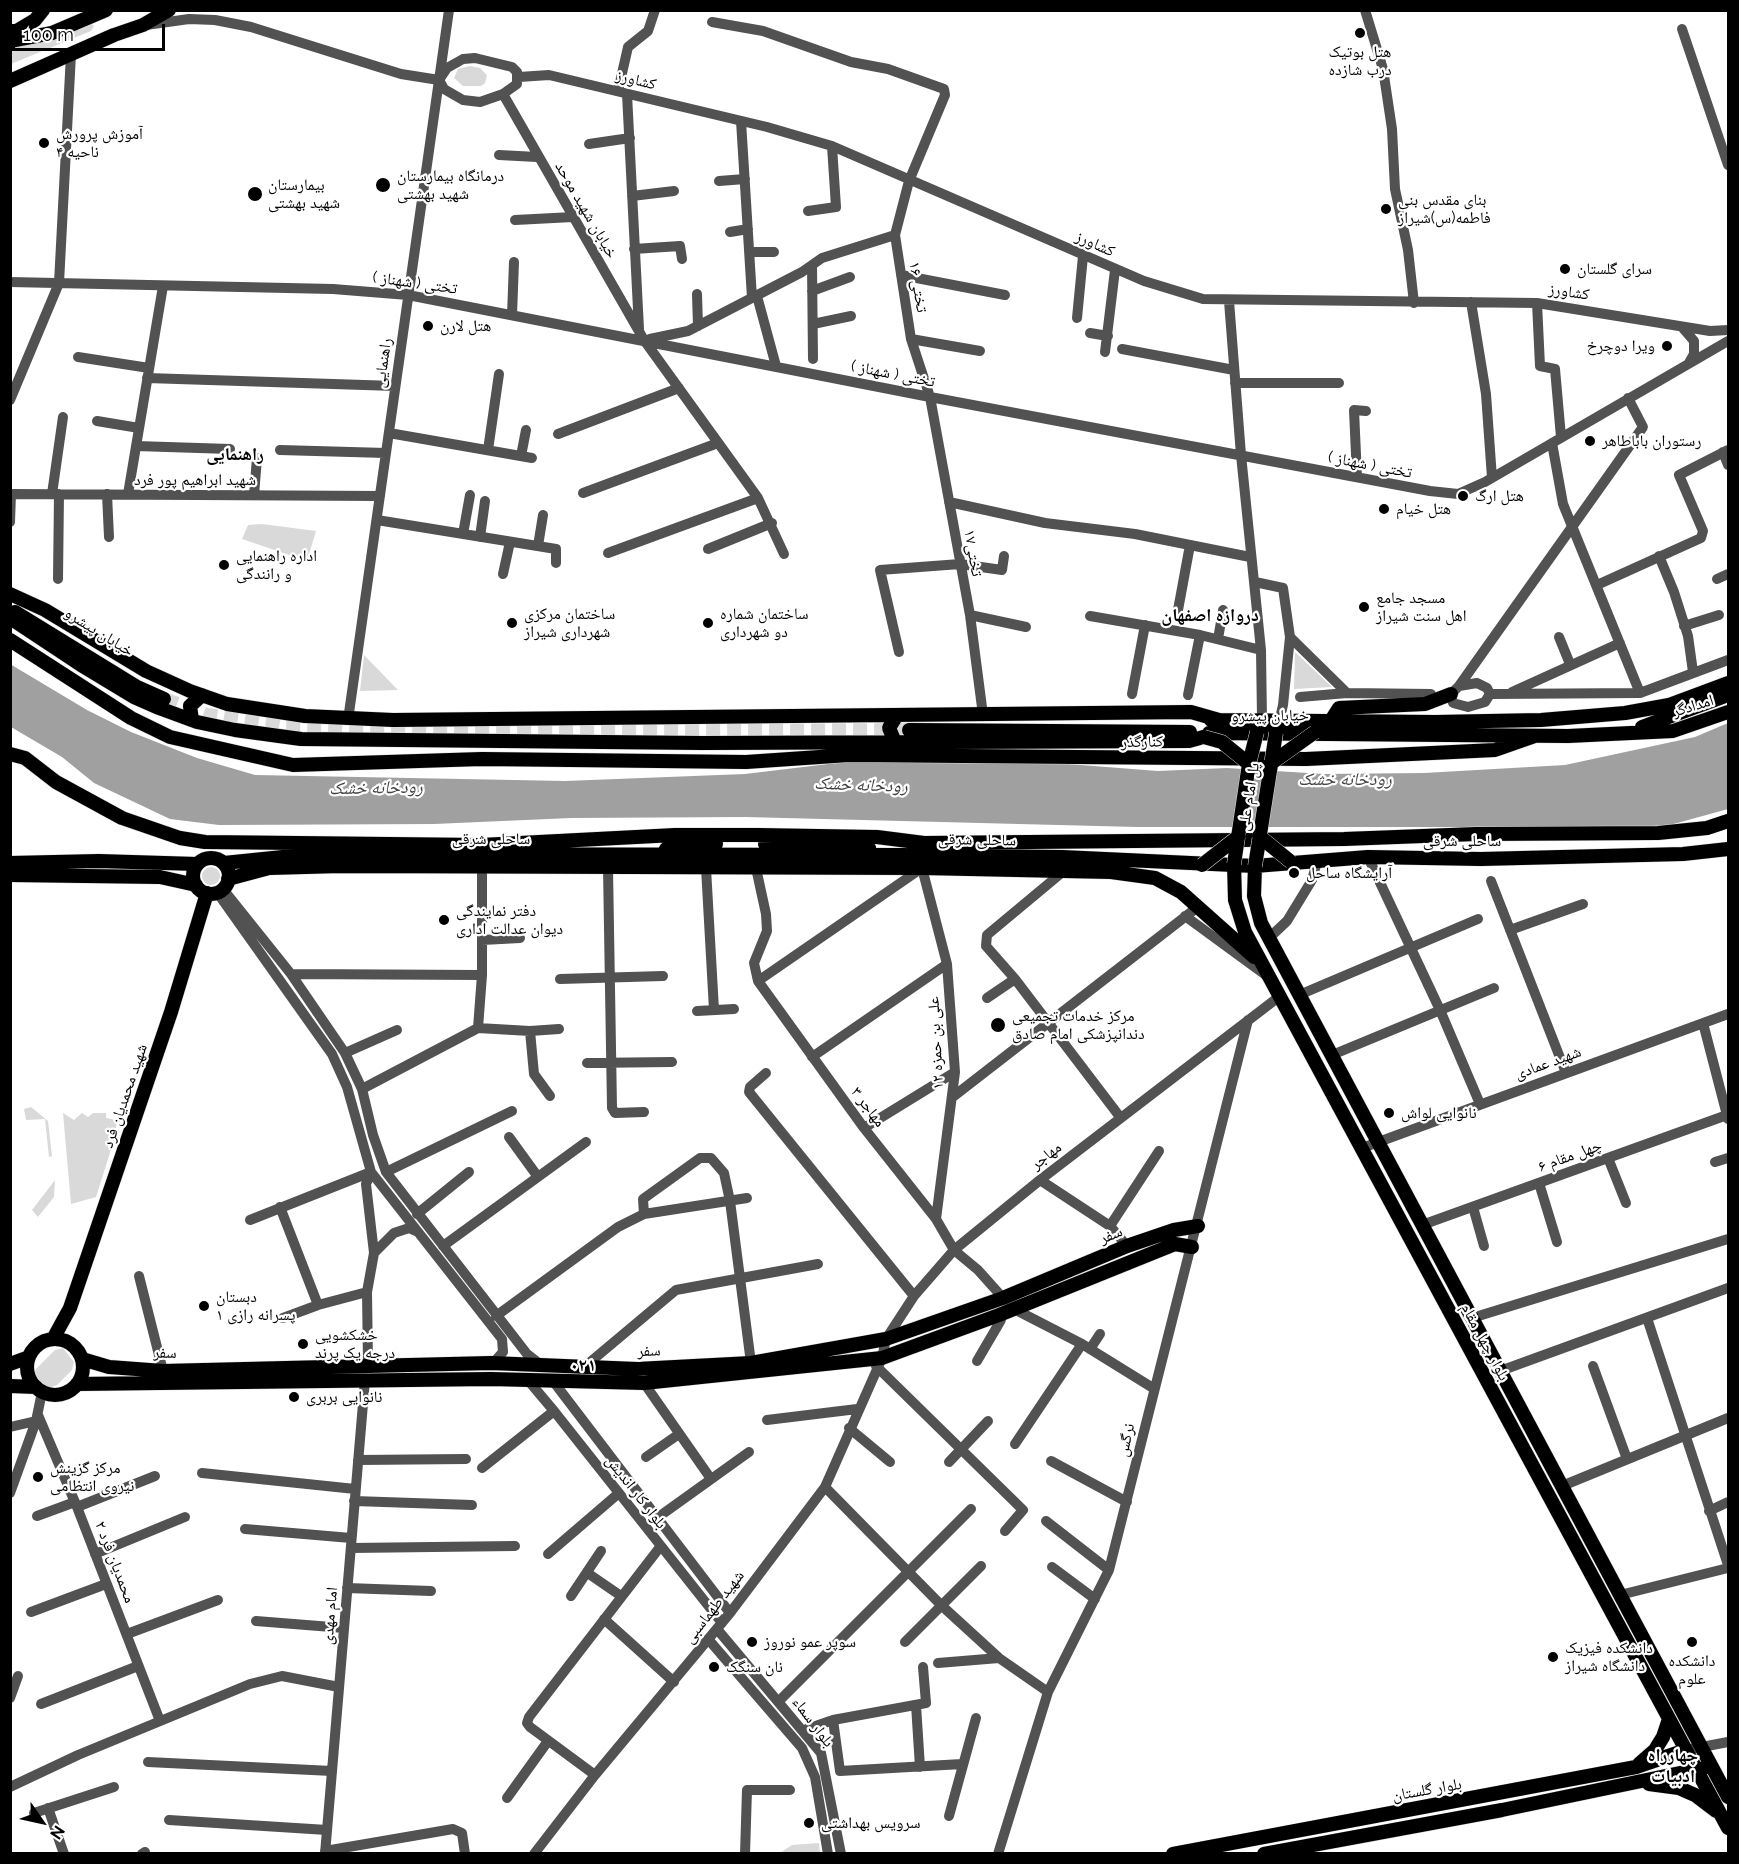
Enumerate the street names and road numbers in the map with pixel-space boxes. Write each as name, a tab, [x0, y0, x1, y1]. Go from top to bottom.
street label: کشاورز	[614, 66, 658, 94]
street label: خیابان شهید موحد	[551, 158, 621, 262]
street label: کشاورز	[1072, 227, 1118, 261]
street label: تختی ۱۶	[905, 260, 931, 314]
street label: تختی ( شهناز )	[371, 268, 459, 298]
street label: کشاورز	[1547, 280, 1591, 304]
street label: راهنمایی	[370, 337, 396, 389]
street label: تختی ( شهناز )	[849, 356, 937, 392]
street label: تختی ( شهناز )	[1326, 447, 1414, 483]
street label: شهید ابراهیم پور فرد	[134, 470, 256, 490]
street label: تختی۱۷	[959, 528, 987, 578]
street label: خیابان پیشرو	[61, 603, 137, 661]
street label: امدادگر	[1670, 691, 1716, 721]
street label: خیابان پیشرو	[1231, 706, 1309, 726]
street label: کنارگذر	[1121, 732, 1163, 752]
street label: پل امام علی	[1234, 761, 1264, 833]
street label: ساحلی شرقی	[452, 829, 530, 849]
street label: ساحلی شرقی	[938, 830, 1016, 850]
street label: ساحلی شرقی	[1423, 831, 1501, 851]
street label: ۱۲ علی بن حمزه	[924, 996, 948, 1090]
street label: شهید محمدیان فرد	[98, 1041, 152, 1151]
street label: شهید عمادی	[1512, 1042, 1584, 1084]
street label: ۳ مهاجر	[847, 1083, 889, 1131]
street label: چهل مقام ۶	[1536, 1136, 1604, 1176]
street label: مهاجر	[1027, 1138, 1065, 1174]
street label: سفر	[1097, 1222, 1125, 1248]
street label: بلوار چهل مقام	[1457, 1300, 1513, 1384]
street label: سفر	[637, 1341, 661, 1361]
street label: سفر	[153, 1343, 177, 1363]
street label: نرگس	[1113, 1421, 1139, 1459]
street label: بلوار کار اندیش	[601, 1451, 671, 1533]
street label: ۲ محمدیان فرد	[91, 1518, 139, 1606]
street label: شهید طهماسبی	[679, 1567, 749, 1647]
street label: امام مهدی	[318, 1586, 342, 1646]
street label: بلوار سماء	[788, 1693, 838, 1751]
street label: بلوار گلستان	[1391, 1774, 1463, 1806]

